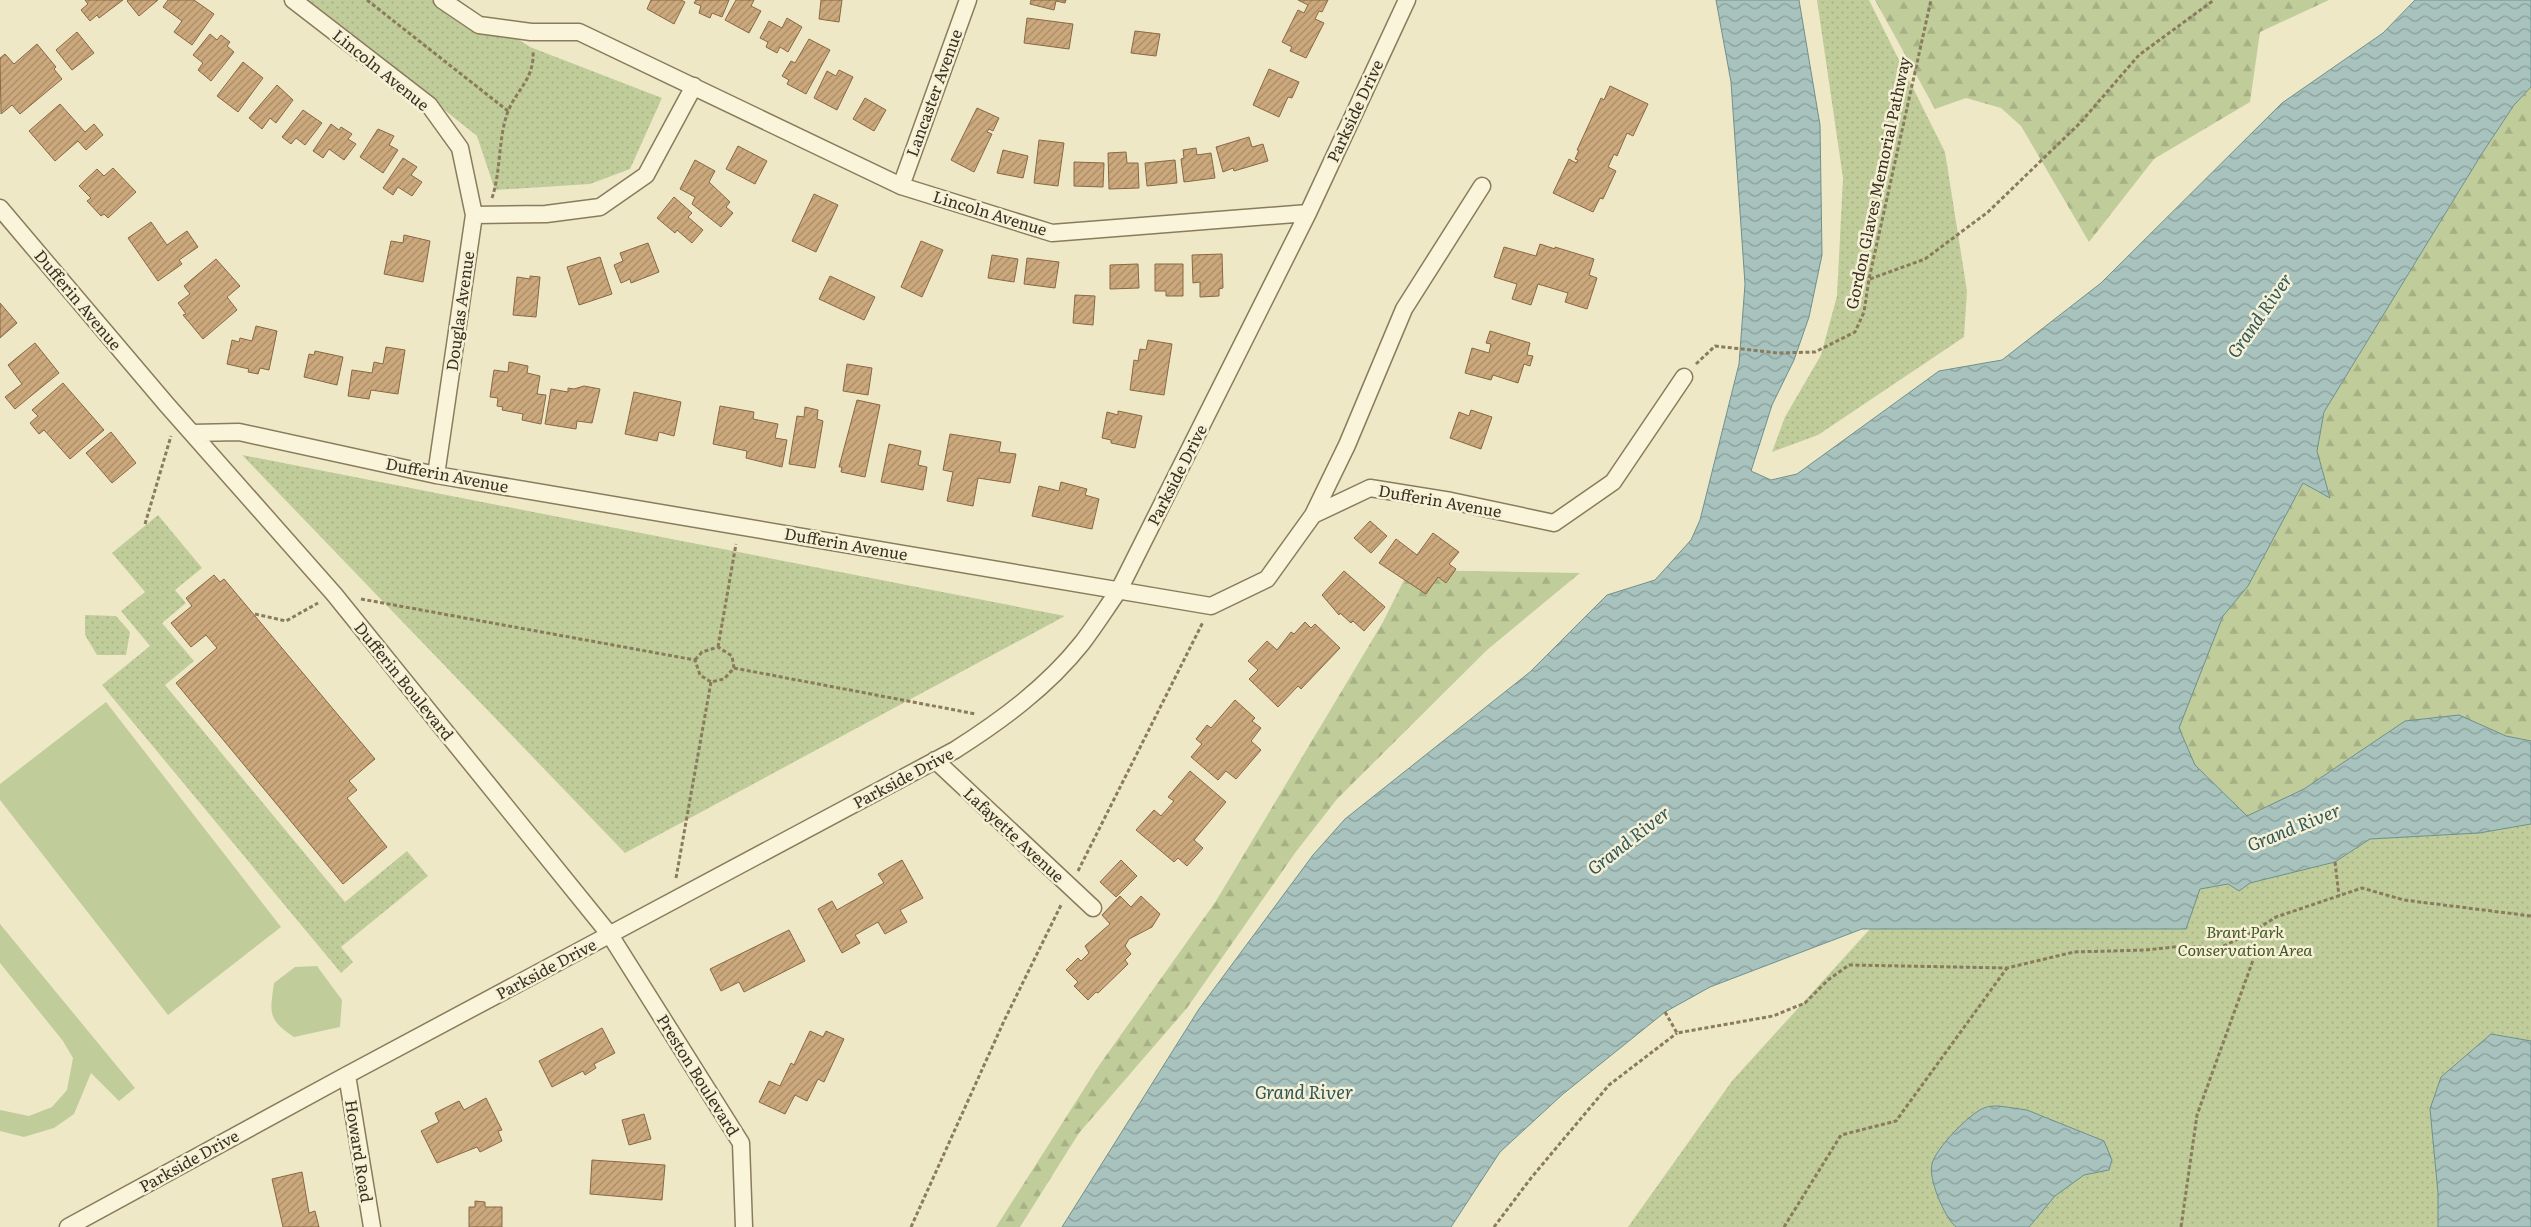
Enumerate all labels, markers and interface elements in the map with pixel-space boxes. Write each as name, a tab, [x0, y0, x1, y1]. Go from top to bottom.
street label: Lincoln Avenue	[328, 23, 435, 116]
street label: Lancaster Avenue	[899, 26, 967, 160]
street label: Gordon Glaves Memorial Pathway	[1839, 54, 1916, 311]
street label: Parkside Drive	[1320, 55, 1388, 166]
street label: Lincoln Avenue	[930, 183, 1050, 241]
street label: Dufferin Avenue	[29, 244, 128, 355]
street label: Douglas Avenue	[439, 249, 479, 372]
water label: Grand River	[2219, 267, 2298, 363]
street label: Parkside Drive	[1140, 420, 1212, 529]
street label: Dufferin Avenue	[384, 450, 511, 498]
street label: Dufferin Avenue	[1377, 477, 1504, 523]
street label: Dufferin Avenue	[783, 520, 910, 566]
street label: Dufferin Boulevard	[349, 616, 460, 745]
street label: Parkside Drive	[848, 741, 957, 814]
street label: Lafayette Avenue	[959, 781, 1070, 887]
water label: Grand River	[2243, 796, 2344, 858]
water label: Grand River	[1581, 799, 1675, 881]
park label: Brant Park Conservation Area	[2177, 919, 2313, 961]
street label: Parkside Drive	[491, 932, 600, 1005]
street label: Preston Boulevard	[652, 1009, 746, 1140]
water label: Grand River	[1255, 1078, 1353, 1105]
street label: Howard Road	[340, 1098, 380, 1204]
street label: Parkside Drive	[134, 1123, 243, 1197]

